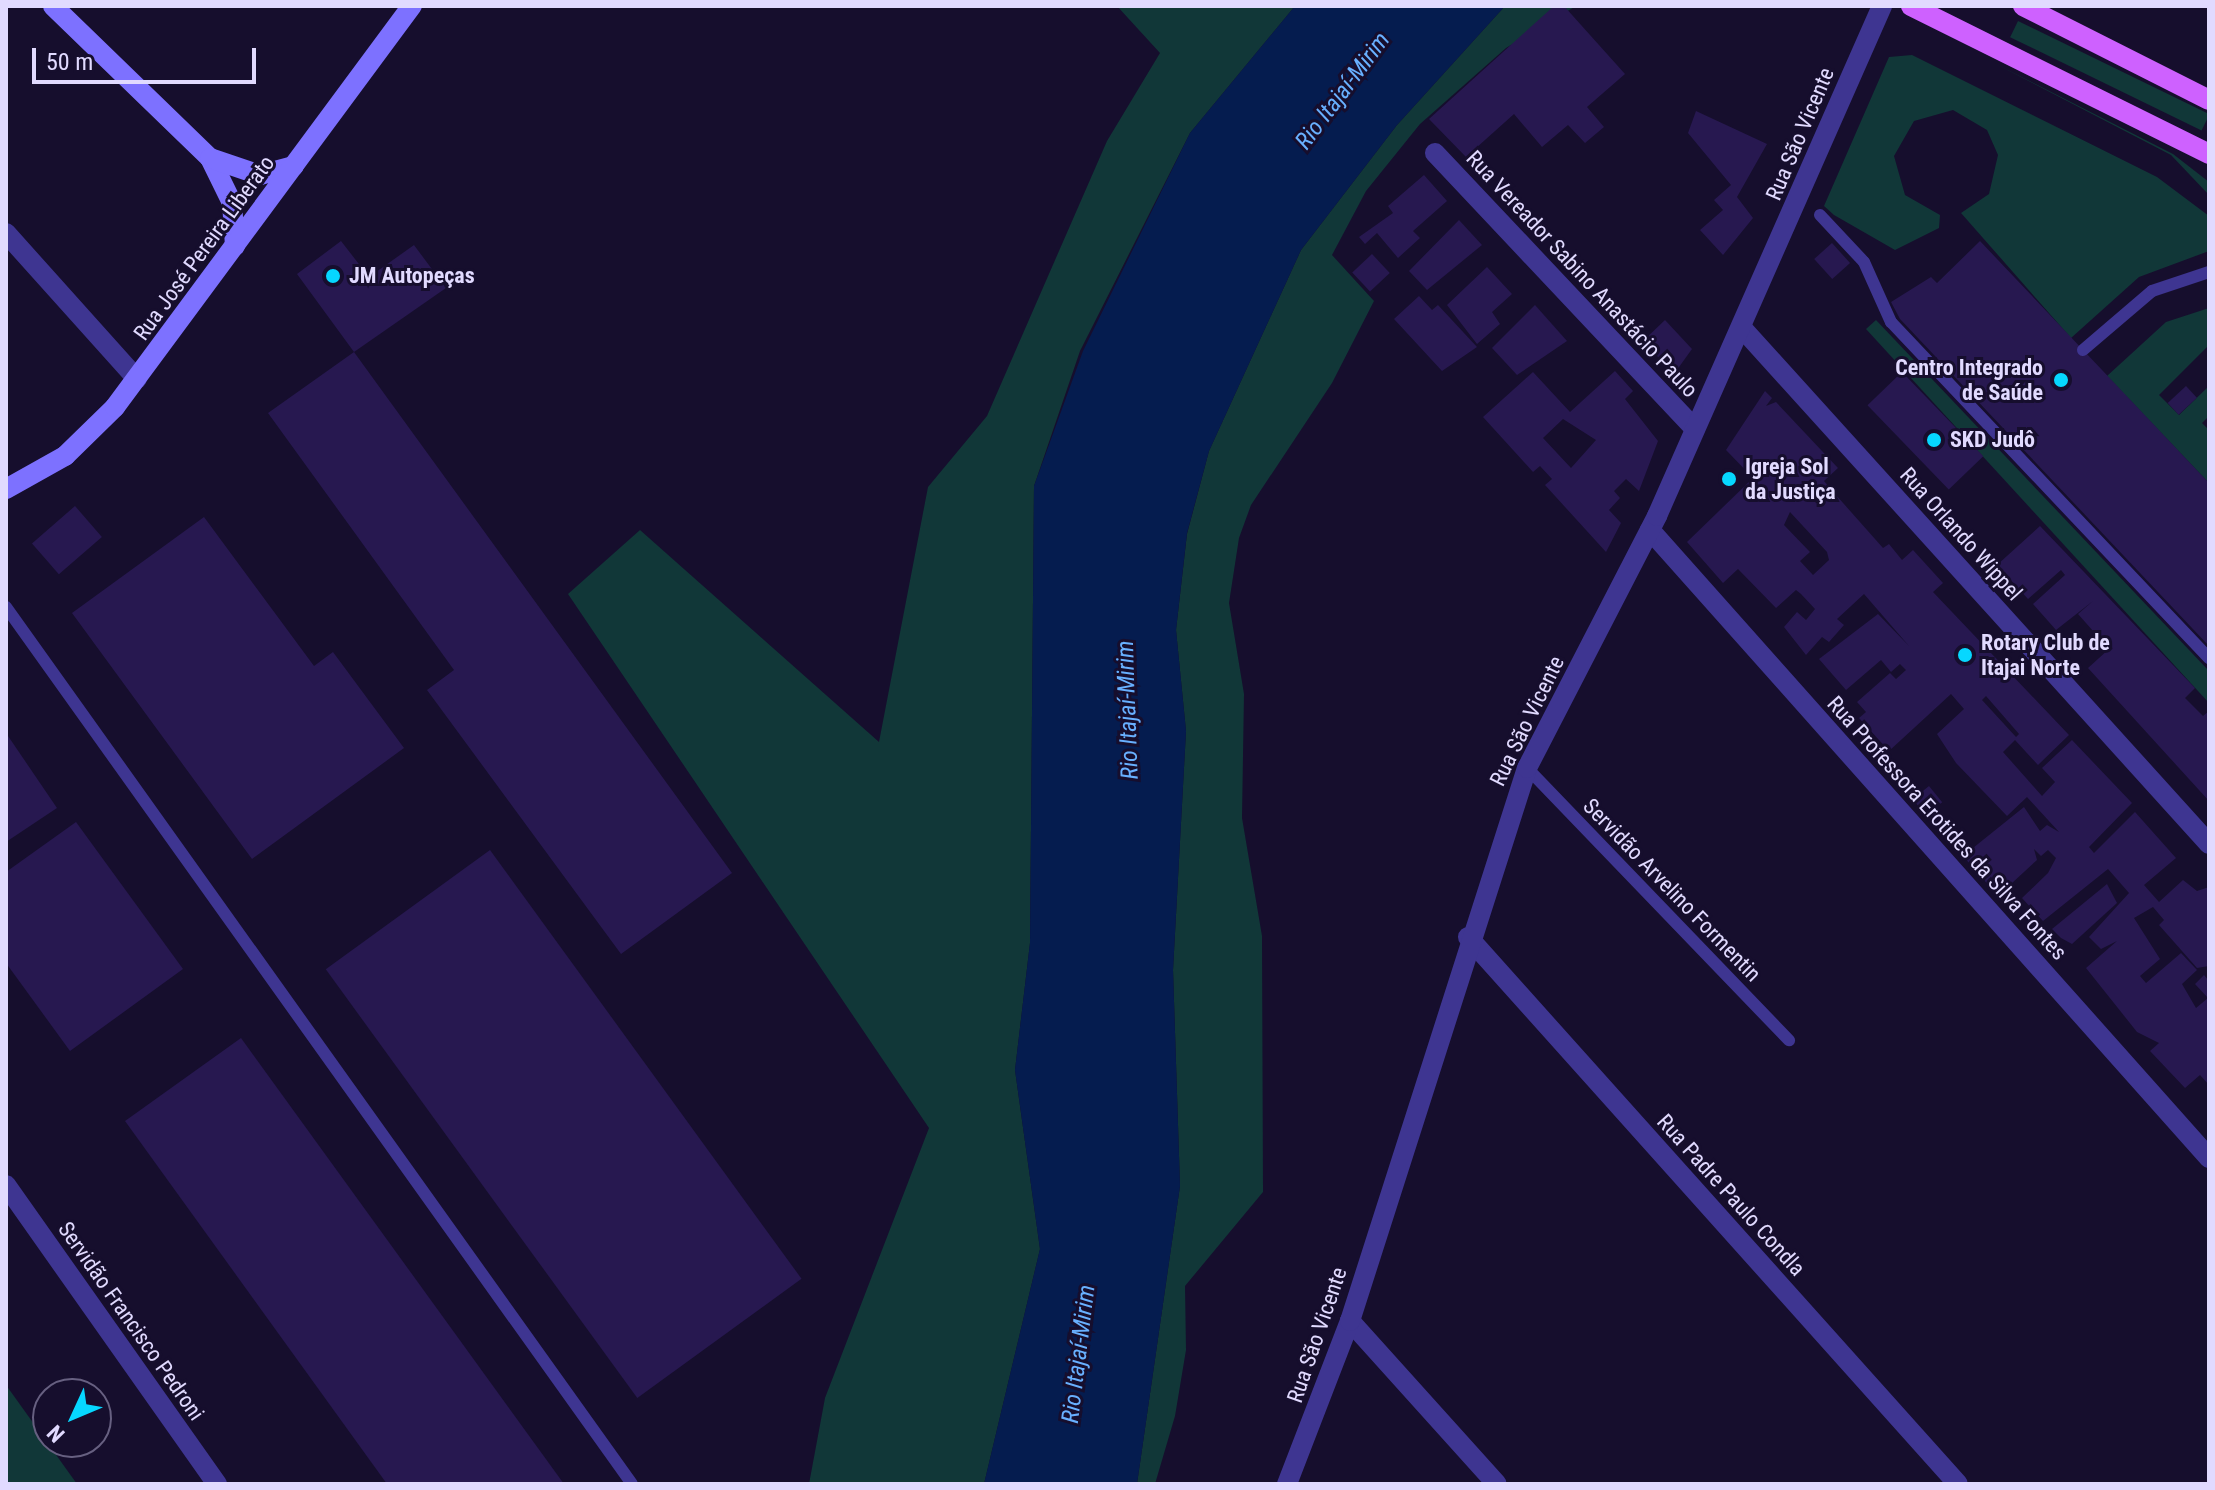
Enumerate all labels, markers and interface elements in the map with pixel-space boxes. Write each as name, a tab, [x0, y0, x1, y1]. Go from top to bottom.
water label: Rio Itajaí-Mirim	[1290, 27, 1396, 155]
scale bar	[36, 32, 260, 82]
text: 50 m	[46, 48, 93, 76]
street label: Rua São Vicente	[1760, 64, 1840, 204]
street label: Rua Vereador Sabino Anastácio Paulo	[1461, 145, 1703, 403]
street label: Rua José Pereira Liberato	[128, 150, 280, 346]
place label: JM Autopeças	[349, 263, 475, 289]
marker: JM Autopeças	[324, 267, 342, 285]
place label: Centro Integrado de Saúde	[1895, 354, 2043, 406]
marker: Centro Integrado de Saúde	[2050, 369, 2072, 391]
place label: SKD Judô	[1950, 427, 2035, 453]
marker: SKD Judô	[1925, 431, 1943, 449]
place label: Igreja Sol da Justiça	[1745, 453, 1836, 504]
street label: Rua Orlando Wippel	[1894, 462, 2028, 606]
marker: Igreja Sol da Justiça	[1720, 470, 1738, 488]
place label: Rotary Club de Itajai Norte	[1981, 629, 2110, 680]
water label: Rio Itajaí-Mirim	[1111, 640, 1145, 780]
marker: Rotary Club de Itajai Norte	[1956, 646, 1974, 664]
street label: Rua São Vicente	[1484, 652, 1570, 790]
street label: Rua Professora Erotides da Silva Fontes	[1822, 691, 2072, 965]
street label: Servidão Arvelino Formentin	[1578, 793, 1766, 987]
street label: Rua Padre Paulo Condla	[1651, 1109, 1811, 1281]
street label: Servidão Francisco Pedroni	[52, 1217, 210, 1425]
street label: Rua São Vicente	[1282, 1264, 1352, 1406]
water label: Rio Itajaí-Mirim	[1056, 1283, 1102, 1425]
north arrow	[32, 1378, 112, 1458]
text: N	[42, 1420, 69, 1447]

